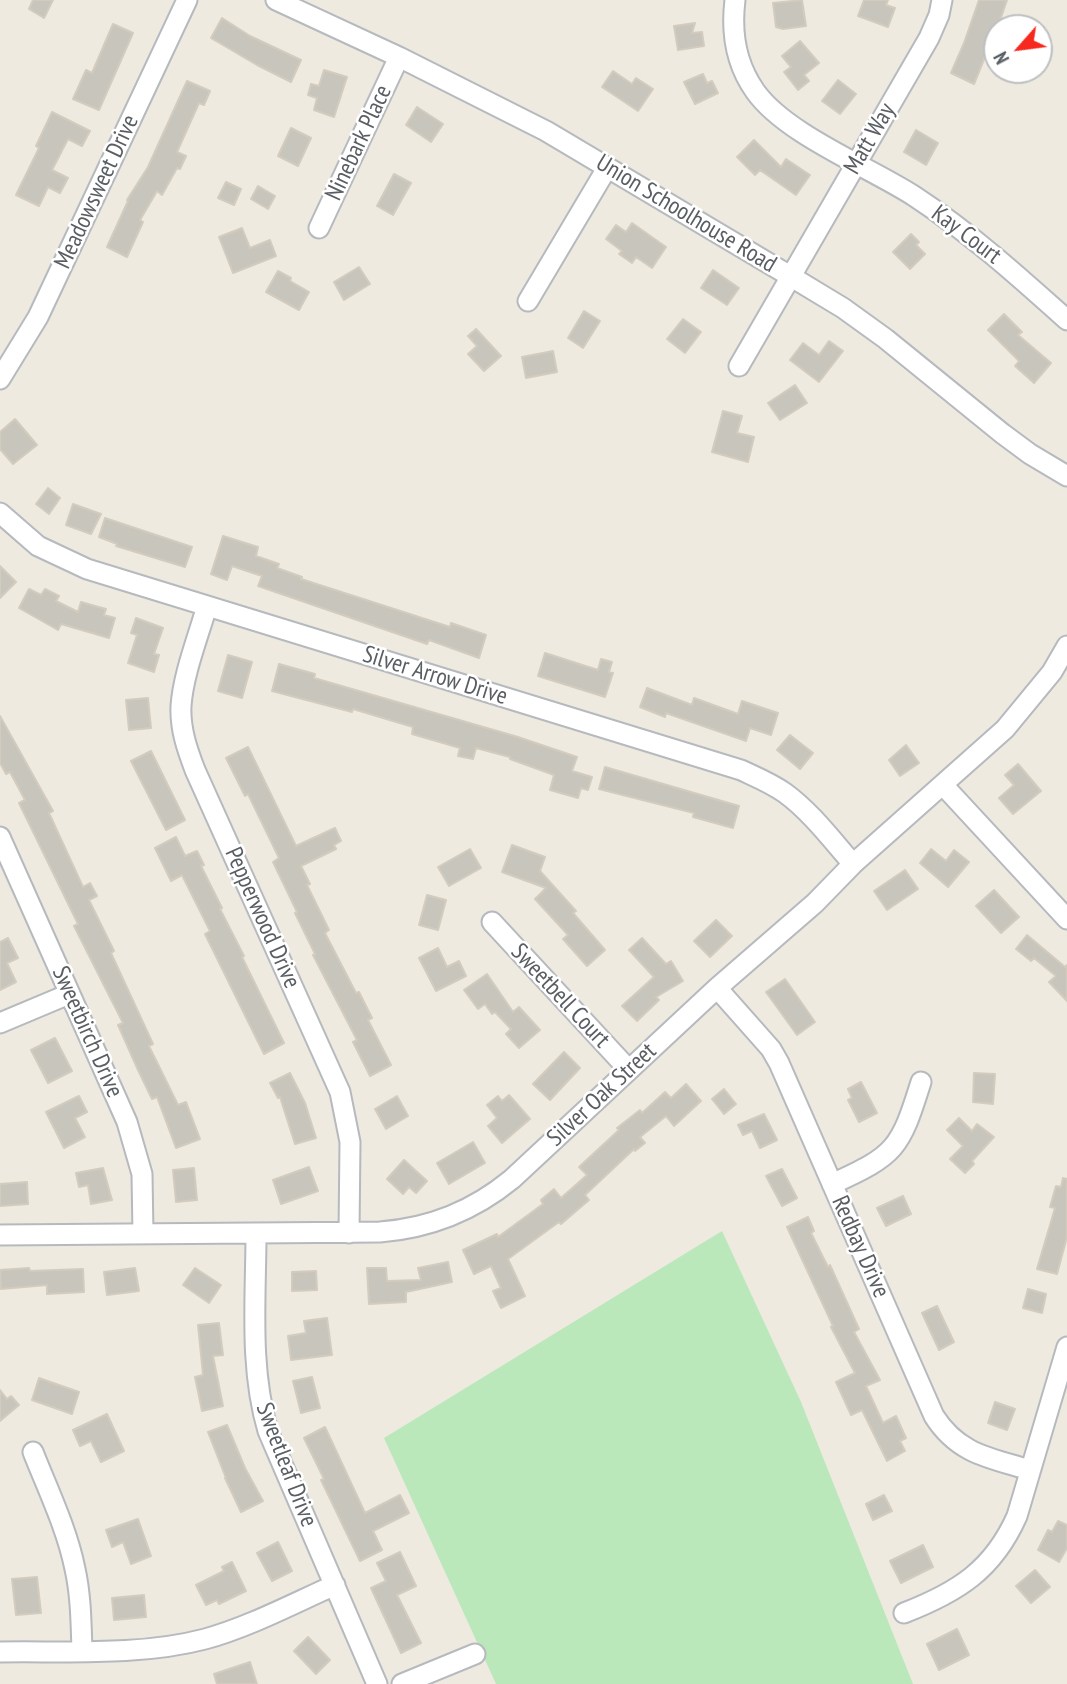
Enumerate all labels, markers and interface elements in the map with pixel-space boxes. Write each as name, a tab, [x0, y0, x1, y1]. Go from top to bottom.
north arrow	[983, 14, 1053, 84]
text: N	[988, 48, 1014, 68]
street label: Ninebark Place	[320, 81, 398, 205]
street label: Matt Way	[838, 98, 902, 180]
street label: Meadowsweet Drive	[49, 110, 145, 274]
street label: Union Schoolhouse Road	[591, 149, 781, 279]
street label: Kay Court	[925, 199, 1007, 271]
street label: Silver Arrow Drive	[359, 640, 511, 712]
street label: Pepperwood Drive	[218, 843, 306, 993]
street label: Sweetbell Court	[504, 938, 616, 1054]
street label: Sweetbirch Drive	[45, 962, 129, 1102]
street label: Silver Oak Street	[541, 1037, 663, 1153]
street label: Redbay Drive	[825, 1192, 895, 1302]
street label: Sweetleaf Drive	[249, 1399, 323, 1531]

